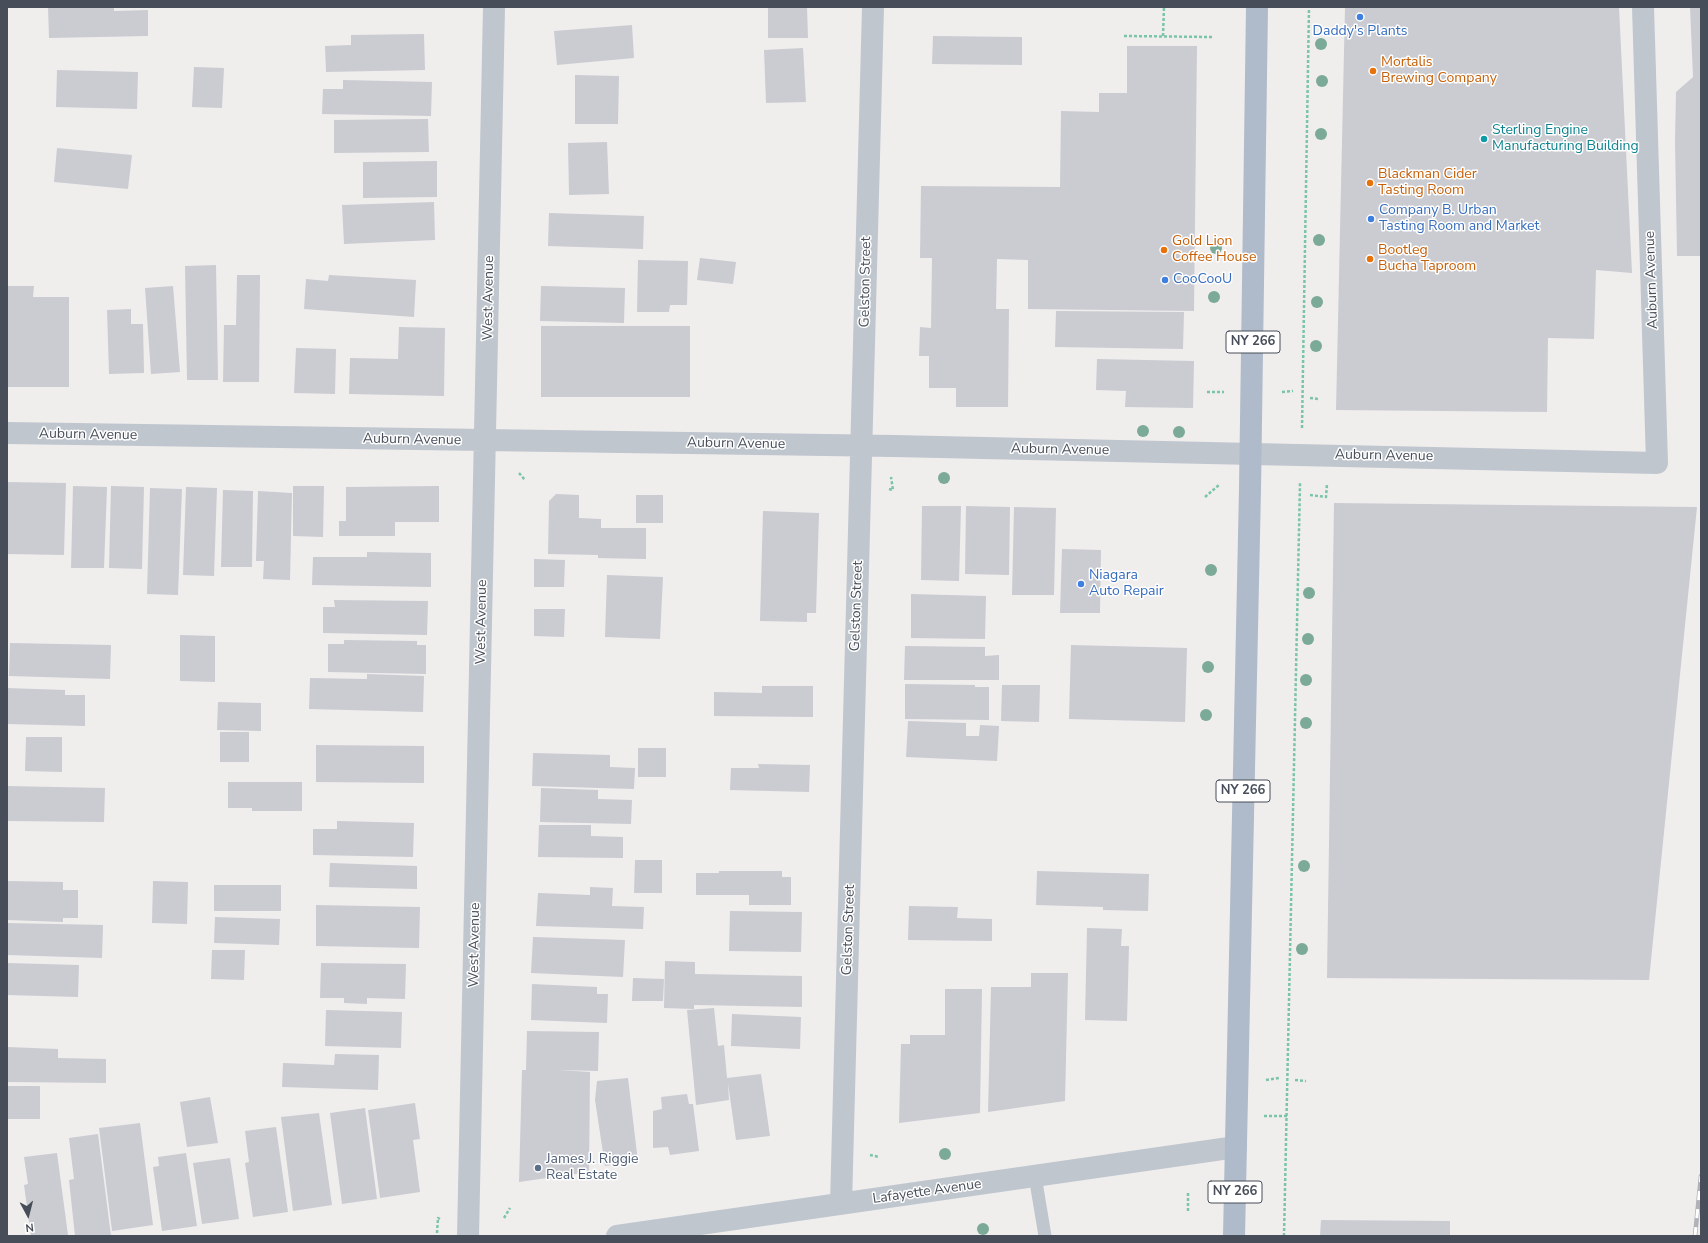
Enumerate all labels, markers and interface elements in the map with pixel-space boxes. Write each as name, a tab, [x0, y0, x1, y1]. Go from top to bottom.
marker: Daddy's Plants	[1355, 12, 1365, 22]
place label: Daddy's Plants	[1313, 24, 1407, 40]
place label: Mortalis Brewing Company	[1381, 55, 1497, 88]
marker: Mortalis Brewing Company	[1368, 66, 1378, 76]
place label: Sterling Engine Manufacturing Building	[1492, 123, 1639, 156]
marker: Sterling Engine Manufacturing Building	[1479, 134, 1489, 144]
place label: Blackman Cider Tasting Room	[1378, 167, 1477, 200]
marker: Blackman Cider Tasting Room	[1365, 178, 1375, 188]
place label: Company B. Urban Tasting Room and Market	[1379, 203, 1539, 236]
marker: Company B. Urban Tasting Room and Market	[1366, 214, 1376, 224]
street label: Auburn Avenue	[1642, 231, 1662, 329]
place label: Gold Lion Coffee House	[1172, 234, 1257, 266]
street label: Gelston Street	[857, 237, 875, 327]
place label: Bootleg Bucha Taproom	[1378, 243, 1476, 276]
marker: Gold Lion Coffee House	[1159, 245, 1169, 255]
marker: Bootleg Bucha Taproom	[1365, 254, 1375, 264]
street label: West Avenue	[480, 255, 498, 341]
place label: CooCooU	[1173, 272, 1232, 288]
marker: CooCooU	[1160, 275, 1170, 285]
road number: NY 266	[1226, 331, 1280, 353]
street label: Auburn Avenue	[39, 426, 137, 444]
street label: Auburn Avenue	[363, 431, 461, 449]
street label: Auburn Avenue	[687, 435, 785, 453]
street label: Auburn Avenue	[1011, 441, 1109, 459]
street label: Auburn Avenue	[1335, 447, 1433, 465]
street label: Gelston Street	[847, 560, 867, 652]
place label: Niagara Auto Repair	[1089, 568, 1164, 600]
street label: West Avenue	[473, 579, 491, 665]
marker: Niagara Auto Repair	[1076, 579, 1086, 589]
road number: NY 266	[1216, 780, 1270, 802]
street label: Gelston Street	[839, 884, 859, 976]
street label: West Avenue	[466, 902, 484, 988]
place label: James J. Riggie Real Estate	[546, 1152, 639, 1184]
marker: James J. Riggie Real Estate	[533, 1163, 543, 1173]
street label: Lafayette Avenue	[871, 1176, 983, 1208]
road number: NY 266	[1208, 1181, 1262, 1203]
north arrow	[8, 1195, 48, 1235]
text: N	[25, 1219, 35, 1235]

